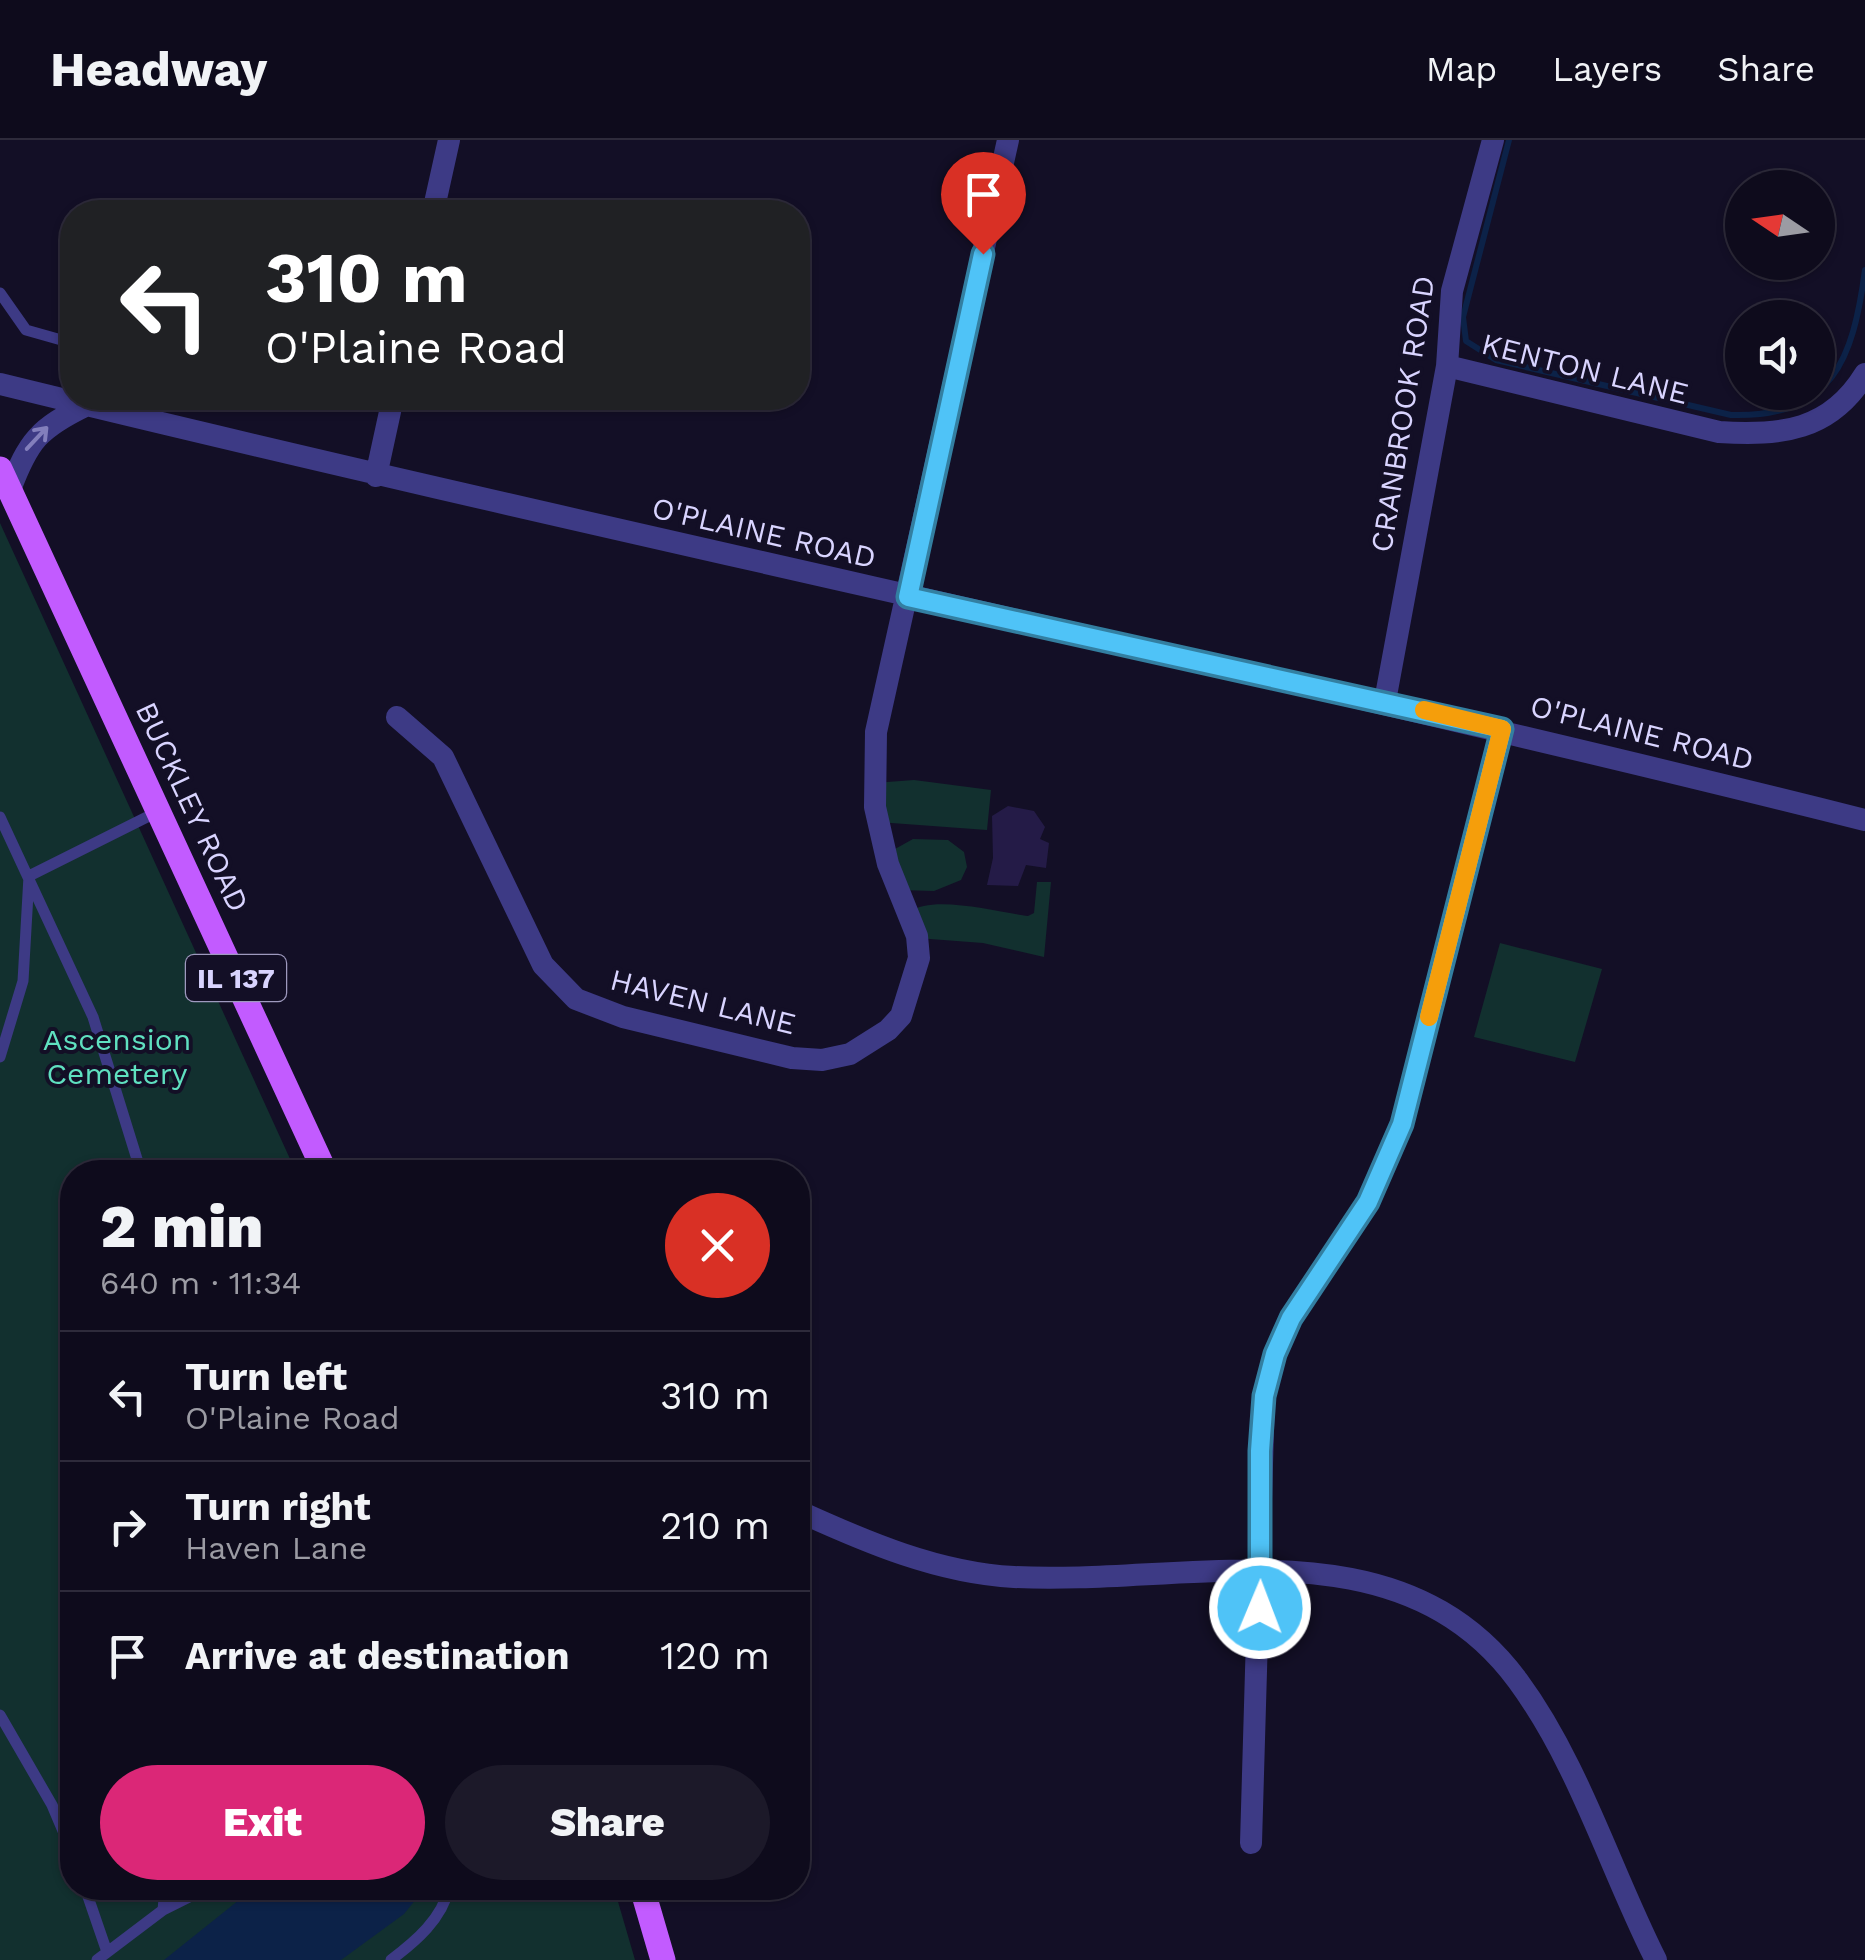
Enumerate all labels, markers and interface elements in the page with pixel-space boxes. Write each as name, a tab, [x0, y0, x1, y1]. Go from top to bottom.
text: Headway	[50, 41, 267, 98]
text: Map	[1426, 48, 1497, 90]
text: Layers	[1552, 48, 1662, 90]
text: Share	[1717, 48, 1815, 90]
pin	[941, 152, 1026, 255]
icon: arrive	[956, 167, 1011, 222]
north arrow	[1725, 170, 1835, 280]
map controls	[1725, 170, 1835, 410]
text: 310 m	[265, 237, 468, 319]
icon: left	[100, 240, 230, 370]
street label: CRANBROOK ROAD	[1363, 273, 1442, 554]
button: sound	[1725, 300, 1835, 410]
text: O'Plaine Road	[265, 321, 567, 374]
street label: KENTON LANE	[1478, 326, 1692, 411]
one-way arrow	[25, 425, 49, 451]
street label: O'PLAINE ROAD	[649, 490, 879, 575]
street label: O'PLAINE ROAD	[1527, 688, 1757, 777]
street label: BUCKLEY ROAD	[129, 696, 256, 917]
road number: IL 137	[186, 955, 286, 1001]
street label: HAVEN LANE	[607, 962, 799, 1041]
park label: Ascension Cemetery	[43, 1022, 191, 1091]
text: 2 min	[100, 1191, 264, 1262]
button: close	[665, 1193, 770, 1298]
text: 640 m · 11:34	[100, 1264, 301, 1302]
text: Turn left	[185, 1355, 347, 1399]
icon: left	[100, 1369, 155, 1424]
text: 310 m	[660, 1374, 770, 1418]
text: O'Plaine Road	[185, 1399, 400, 1437]
text: Turn right	[185, 1485, 371, 1529]
icon: right	[100, 1499, 155, 1554]
text: 210 m	[660, 1504, 770, 1548]
text: Haven Lane	[185, 1529, 367, 1567]
position arrow	[1208, 1556, 1312, 1660]
icon: arrive	[100, 1629, 155, 1684]
text: Arrive at destination	[185, 1634, 570, 1678]
text: 120 m	[660, 1634, 770, 1678]
button: Exit	[100, 1765, 425, 1880]
button: Share	[445, 1765, 770, 1880]

